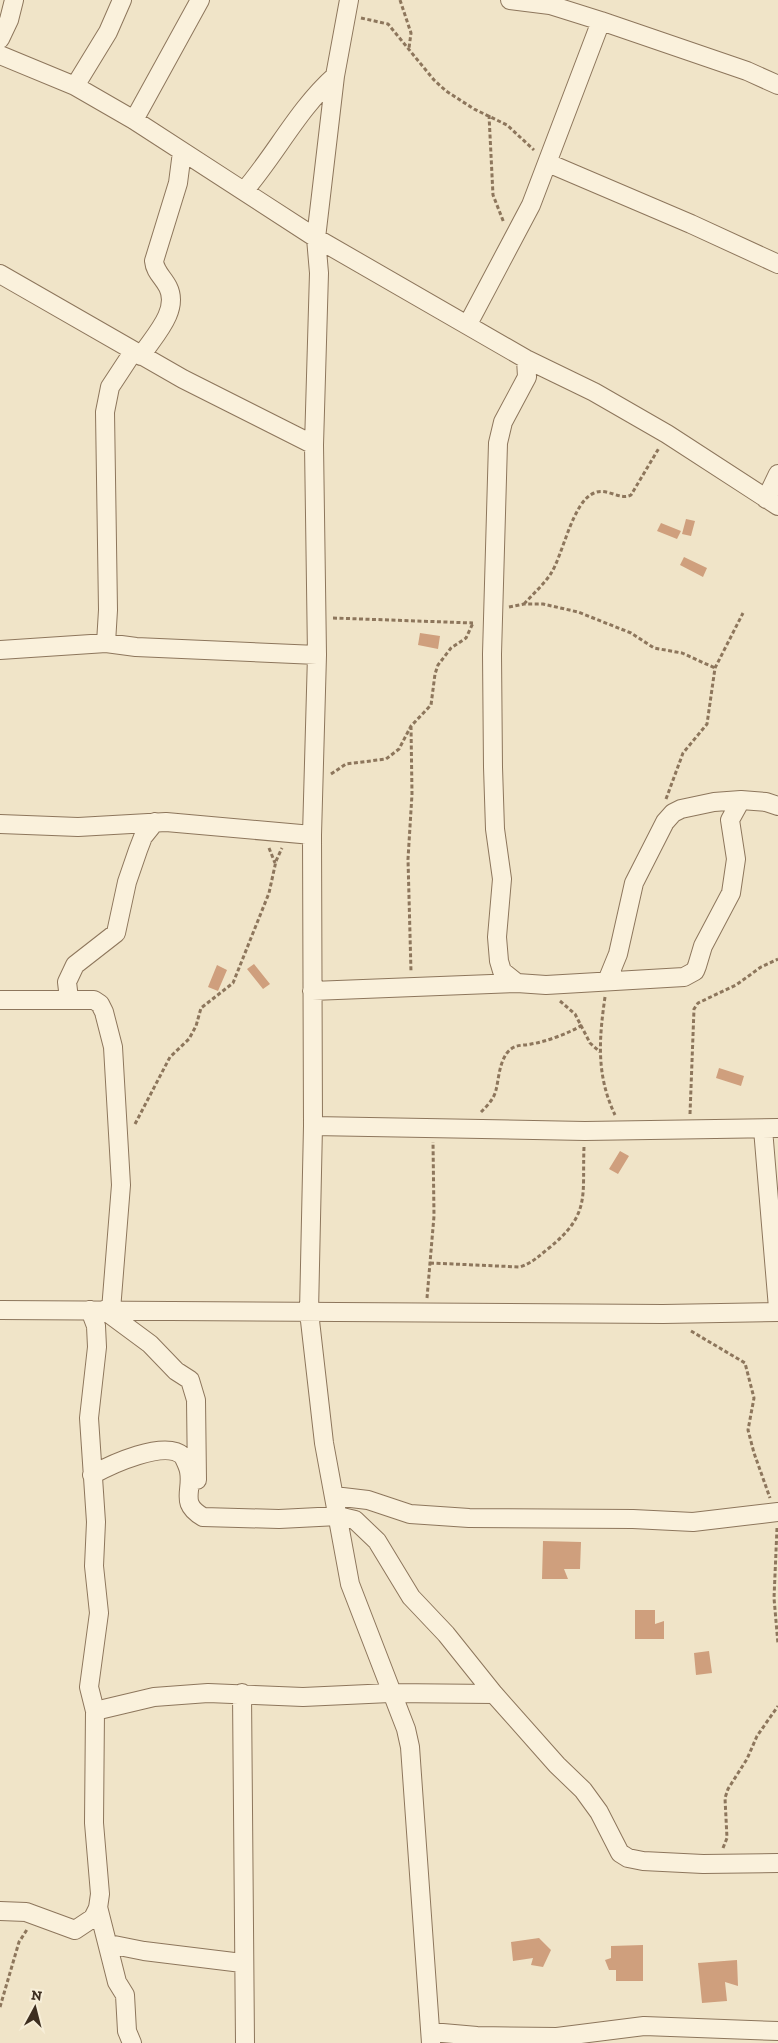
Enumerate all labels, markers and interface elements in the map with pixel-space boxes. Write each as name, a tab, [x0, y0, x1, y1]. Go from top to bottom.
north arrow	[10, 1983, 60, 2033]
text: N	[30, 1987, 43, 2005]

